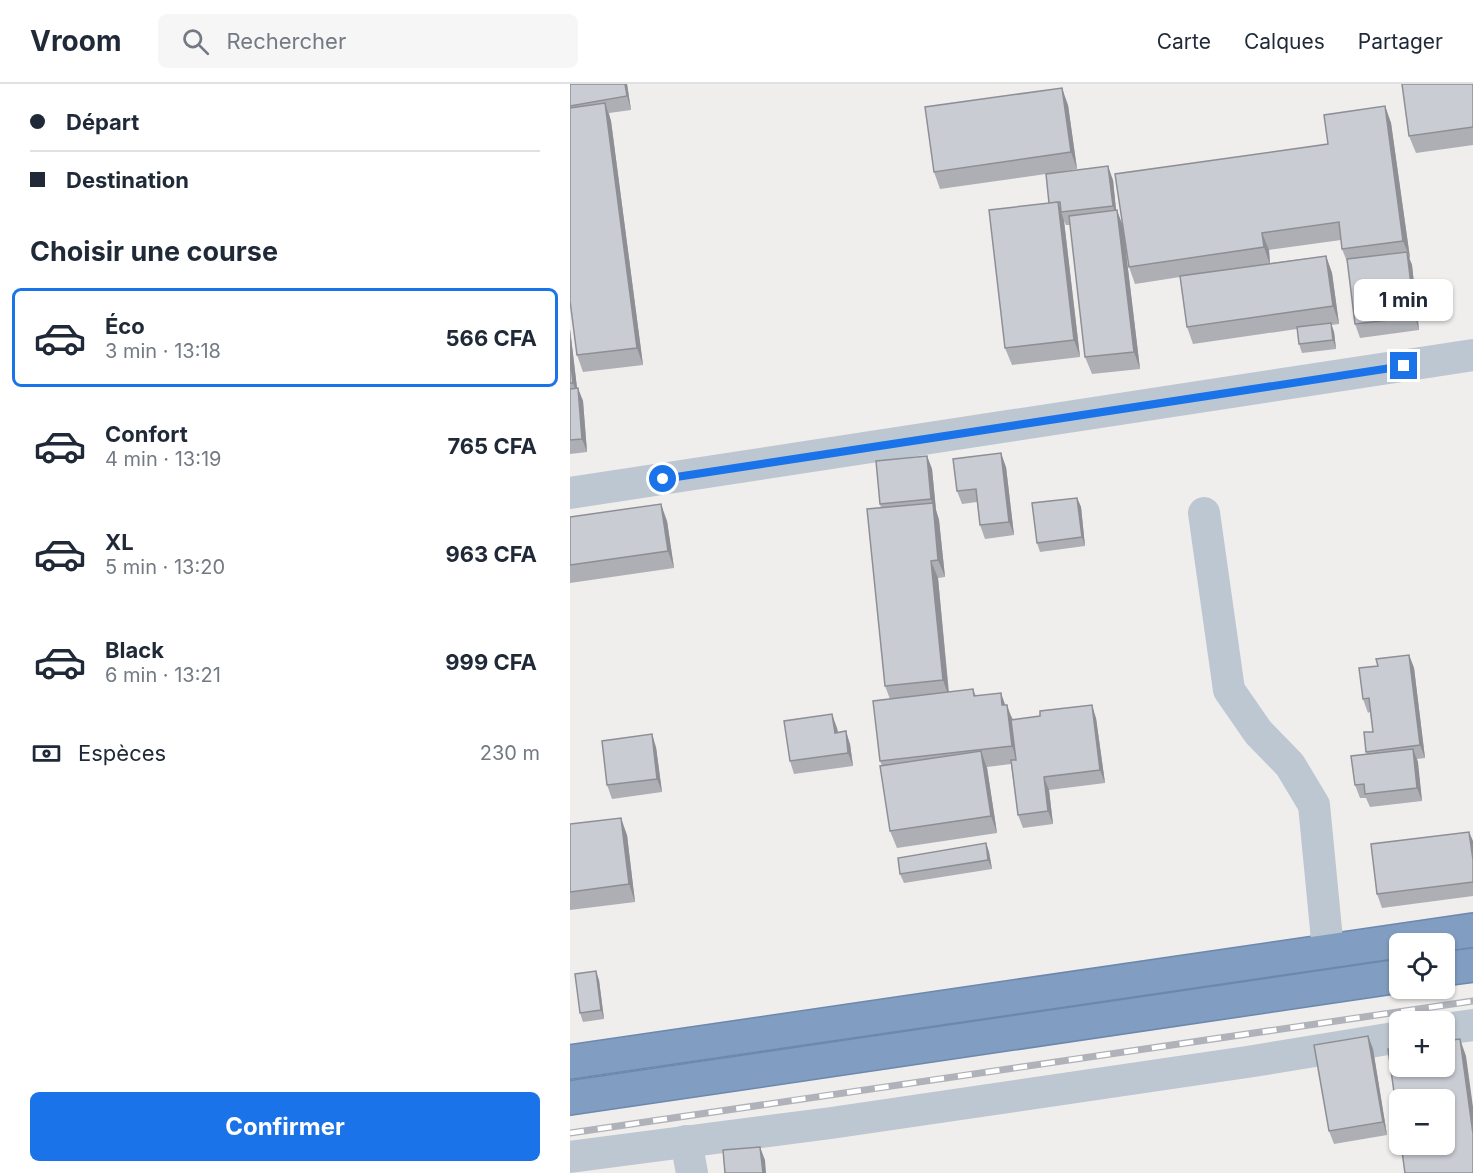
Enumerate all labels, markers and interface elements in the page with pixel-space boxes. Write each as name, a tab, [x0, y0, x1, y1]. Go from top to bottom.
search box	[158, 14, 578, 68]
text: Vroom	[30, 24, 122, 58]
icon: search	[179, 25, 212, 58]
text: Rechercher	[227, 28, 346, 54]
text: Carte	[1157, 29, 1211, 54]
text: Calques	[1244, 29, 1325, 54]
text: Partager	[1358, 29, 1443, 54]
text: Départ	[66, 109, 139, 135]
text: Destination	[66, 167, 189, 193]
text: Choisir une course	[30, 235, 278, 268]
callout: 1 min	[1354, 279, 1454, 321]
text: 1 min	[1379, 288, 1428, 312]
icon: car	[33, 311, 87, 365]
text: Éco	[105, 313, 145, 339]
text: 566 CFA	[446, 325, 537, 351]
text: 3 min · 13:18	[105, 339, 221, 363]
route end	[1390, 352, 1417, 379]
icon: car	[33, 419, 87, 473]
text: Confort	[105, 421, 188, 447]
text: 765 CFA	[447, 433, 537, 459]
text: 4 min · 13:19	[105, 447, 222, 471]
route start	[649, 465, 676, 492]
icon: car	[33, 527, 87, 581]
text: XL	[105, 529, 134, 555]
text: 963 CFA	[445, 541, 537, 567]
text: 5 min · 13:20	[105, 555, 225, 579]
icon: car	[33, 635, 87, 689]
text: Black	[105, 637, 164, 663]
text: 999 CFA	[445, 649, 537, 675]
text: 6 min · 13:21	[105, 663, 221, 687]
icon: cash	[30, 737, 63, 770]
text: Espèces	[78, 740, 166, 766]
text: 230 m	[480, 741, 540, 765]
map controls	[1389, 933, 1455, 1155]
button: locate	[1389, 933, 1455, 999]
button: +	[1389, 1011, 1455, 1077]
button: −	[1389, 1089, 1455, 1155]
button: Confirmer	[30, 1092, 540, 1161]

